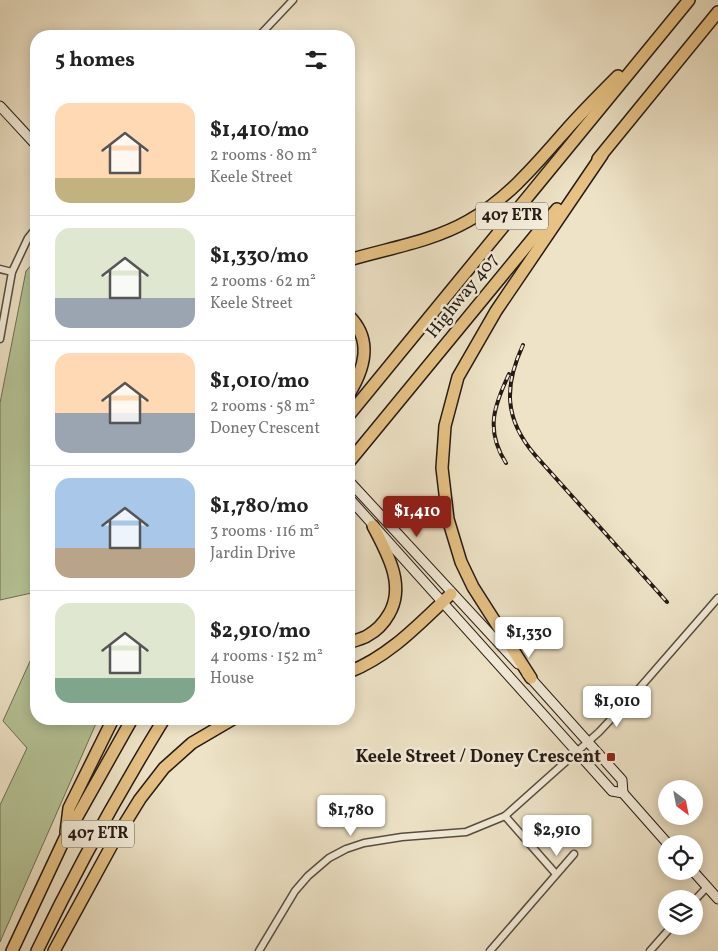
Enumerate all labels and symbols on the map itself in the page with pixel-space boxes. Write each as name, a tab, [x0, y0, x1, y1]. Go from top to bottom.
road number: 407 ETR	[476, 202, 548, 230]
street label: Highway 407	[421, 248, 505, 344]
pin: $1,410	[376, 496, 458, 538]
pin: $1,330	[488, 616, 570, 659]
pin: $1,010	[576, 686, 658, 728]
place label: Keele Street / Doney Crescent	[355, 745, 601, 770]
marker: Keele Street / Doney Crescent	[605, 751, 617, 763]
north arrow	[658, 780, 702, 825]
pin: $1,780	[310, 794, 392, 837]
pin: $2,910	[516, 814, 598, 857]
road number: 407 ETR	[62, 821, 134, 848]

